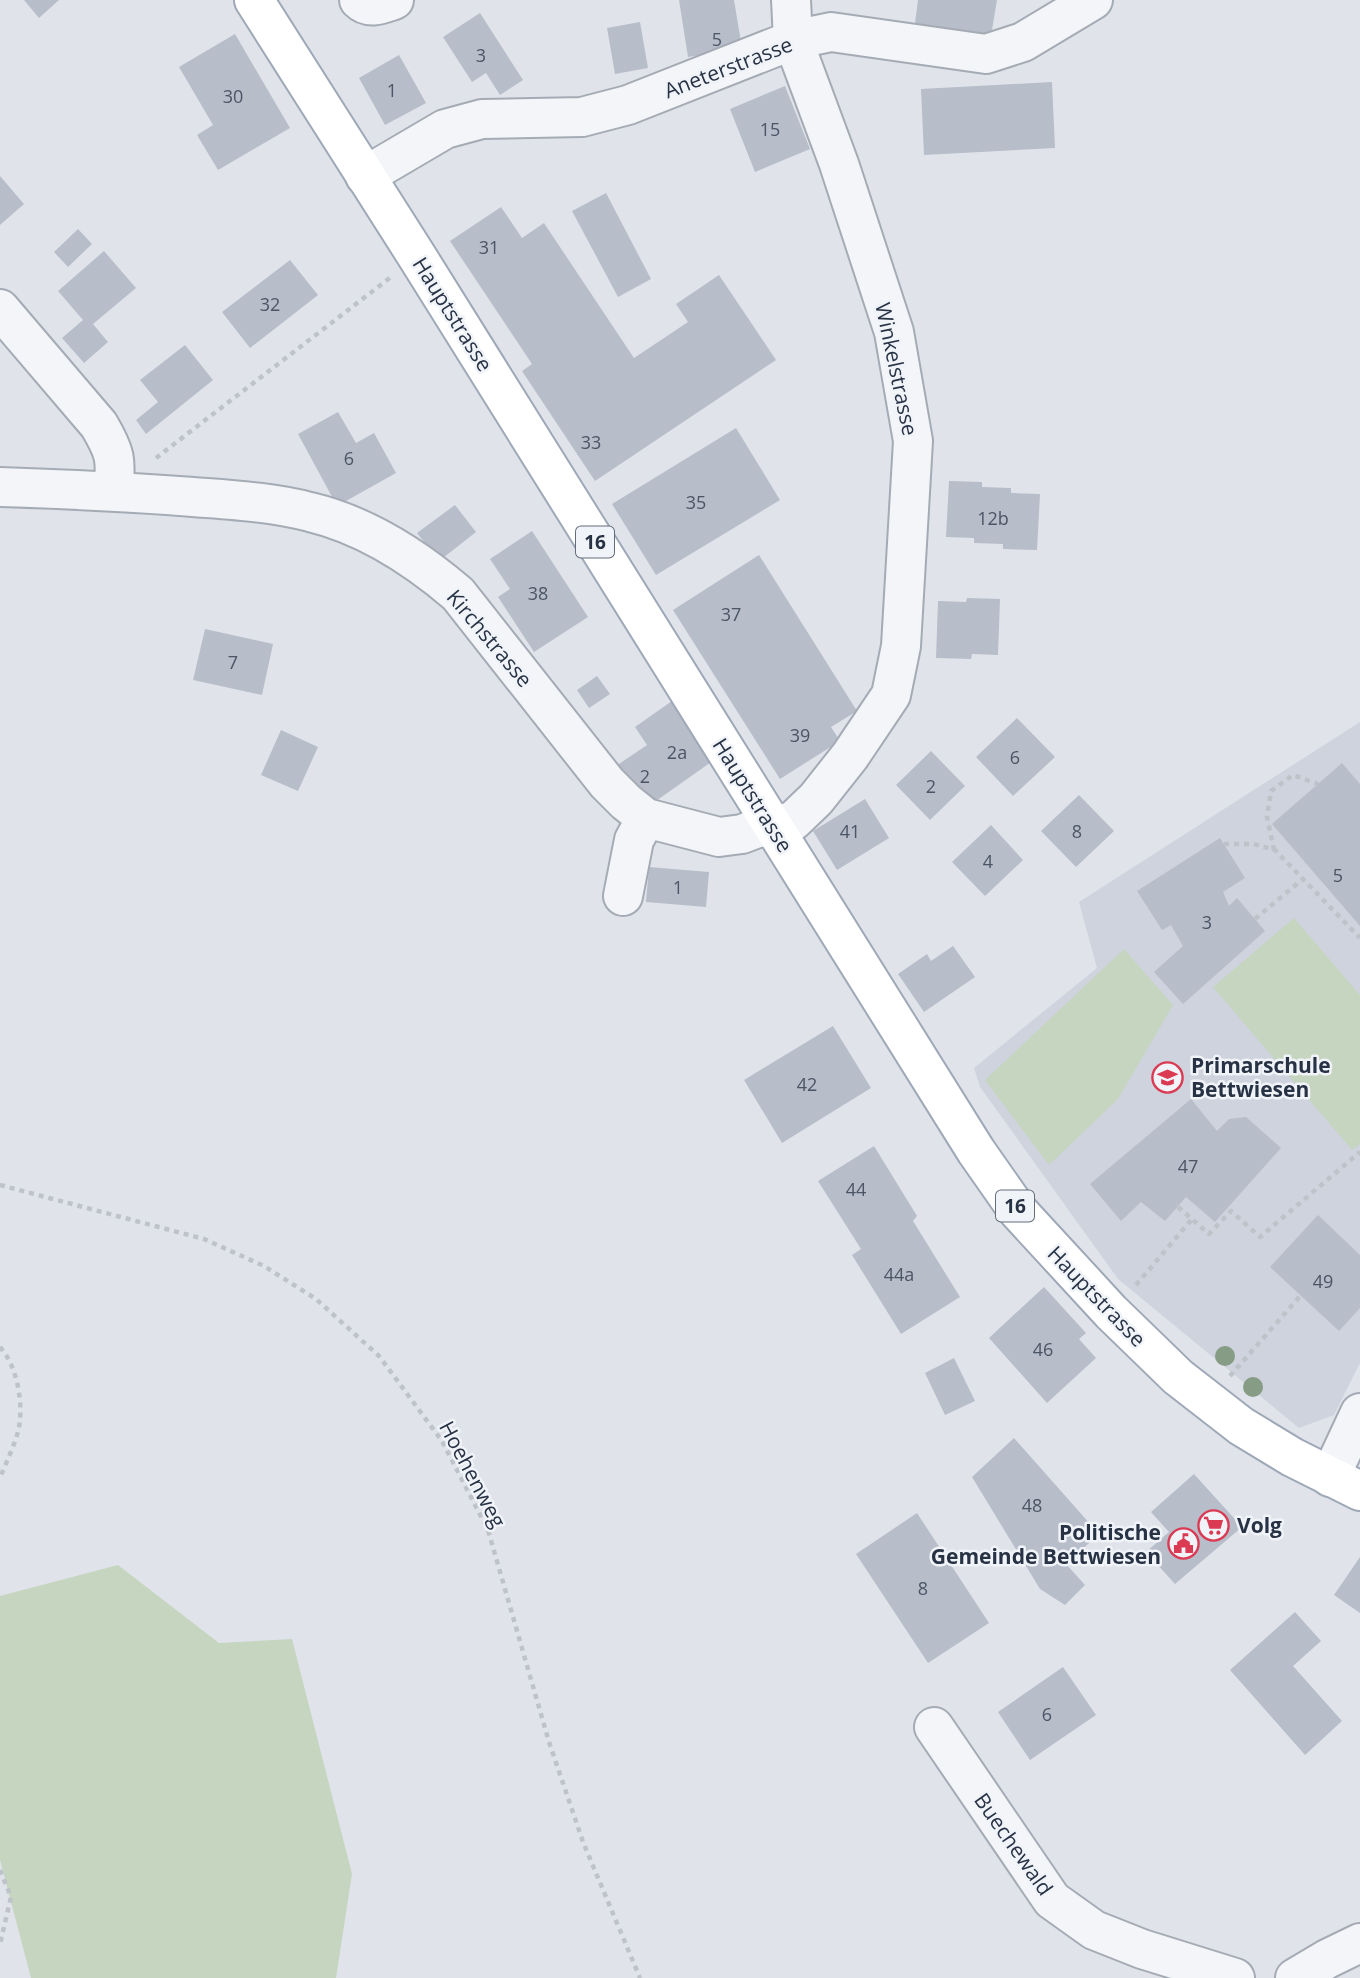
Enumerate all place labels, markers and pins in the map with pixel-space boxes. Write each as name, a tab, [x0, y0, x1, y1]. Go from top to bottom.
place label: Primarschule Bettwiesen	[1191, 1051, 1331, 1103]
school or university icon: Primarschule Bettwiesen	[1151, 1060, 1185, 1094]
supermarket icon: Volg	[1197, 1508, 1231, 1542]
place label: Volg	[1237, 1511, 1282, 1539]
place label: Politische Gemeinde Bettwiesen	[931, 1518, 1161, 1570]
public building icon: Politische Gemeinde Bettwiesen	[1167, 1527, 1201, 1561]

